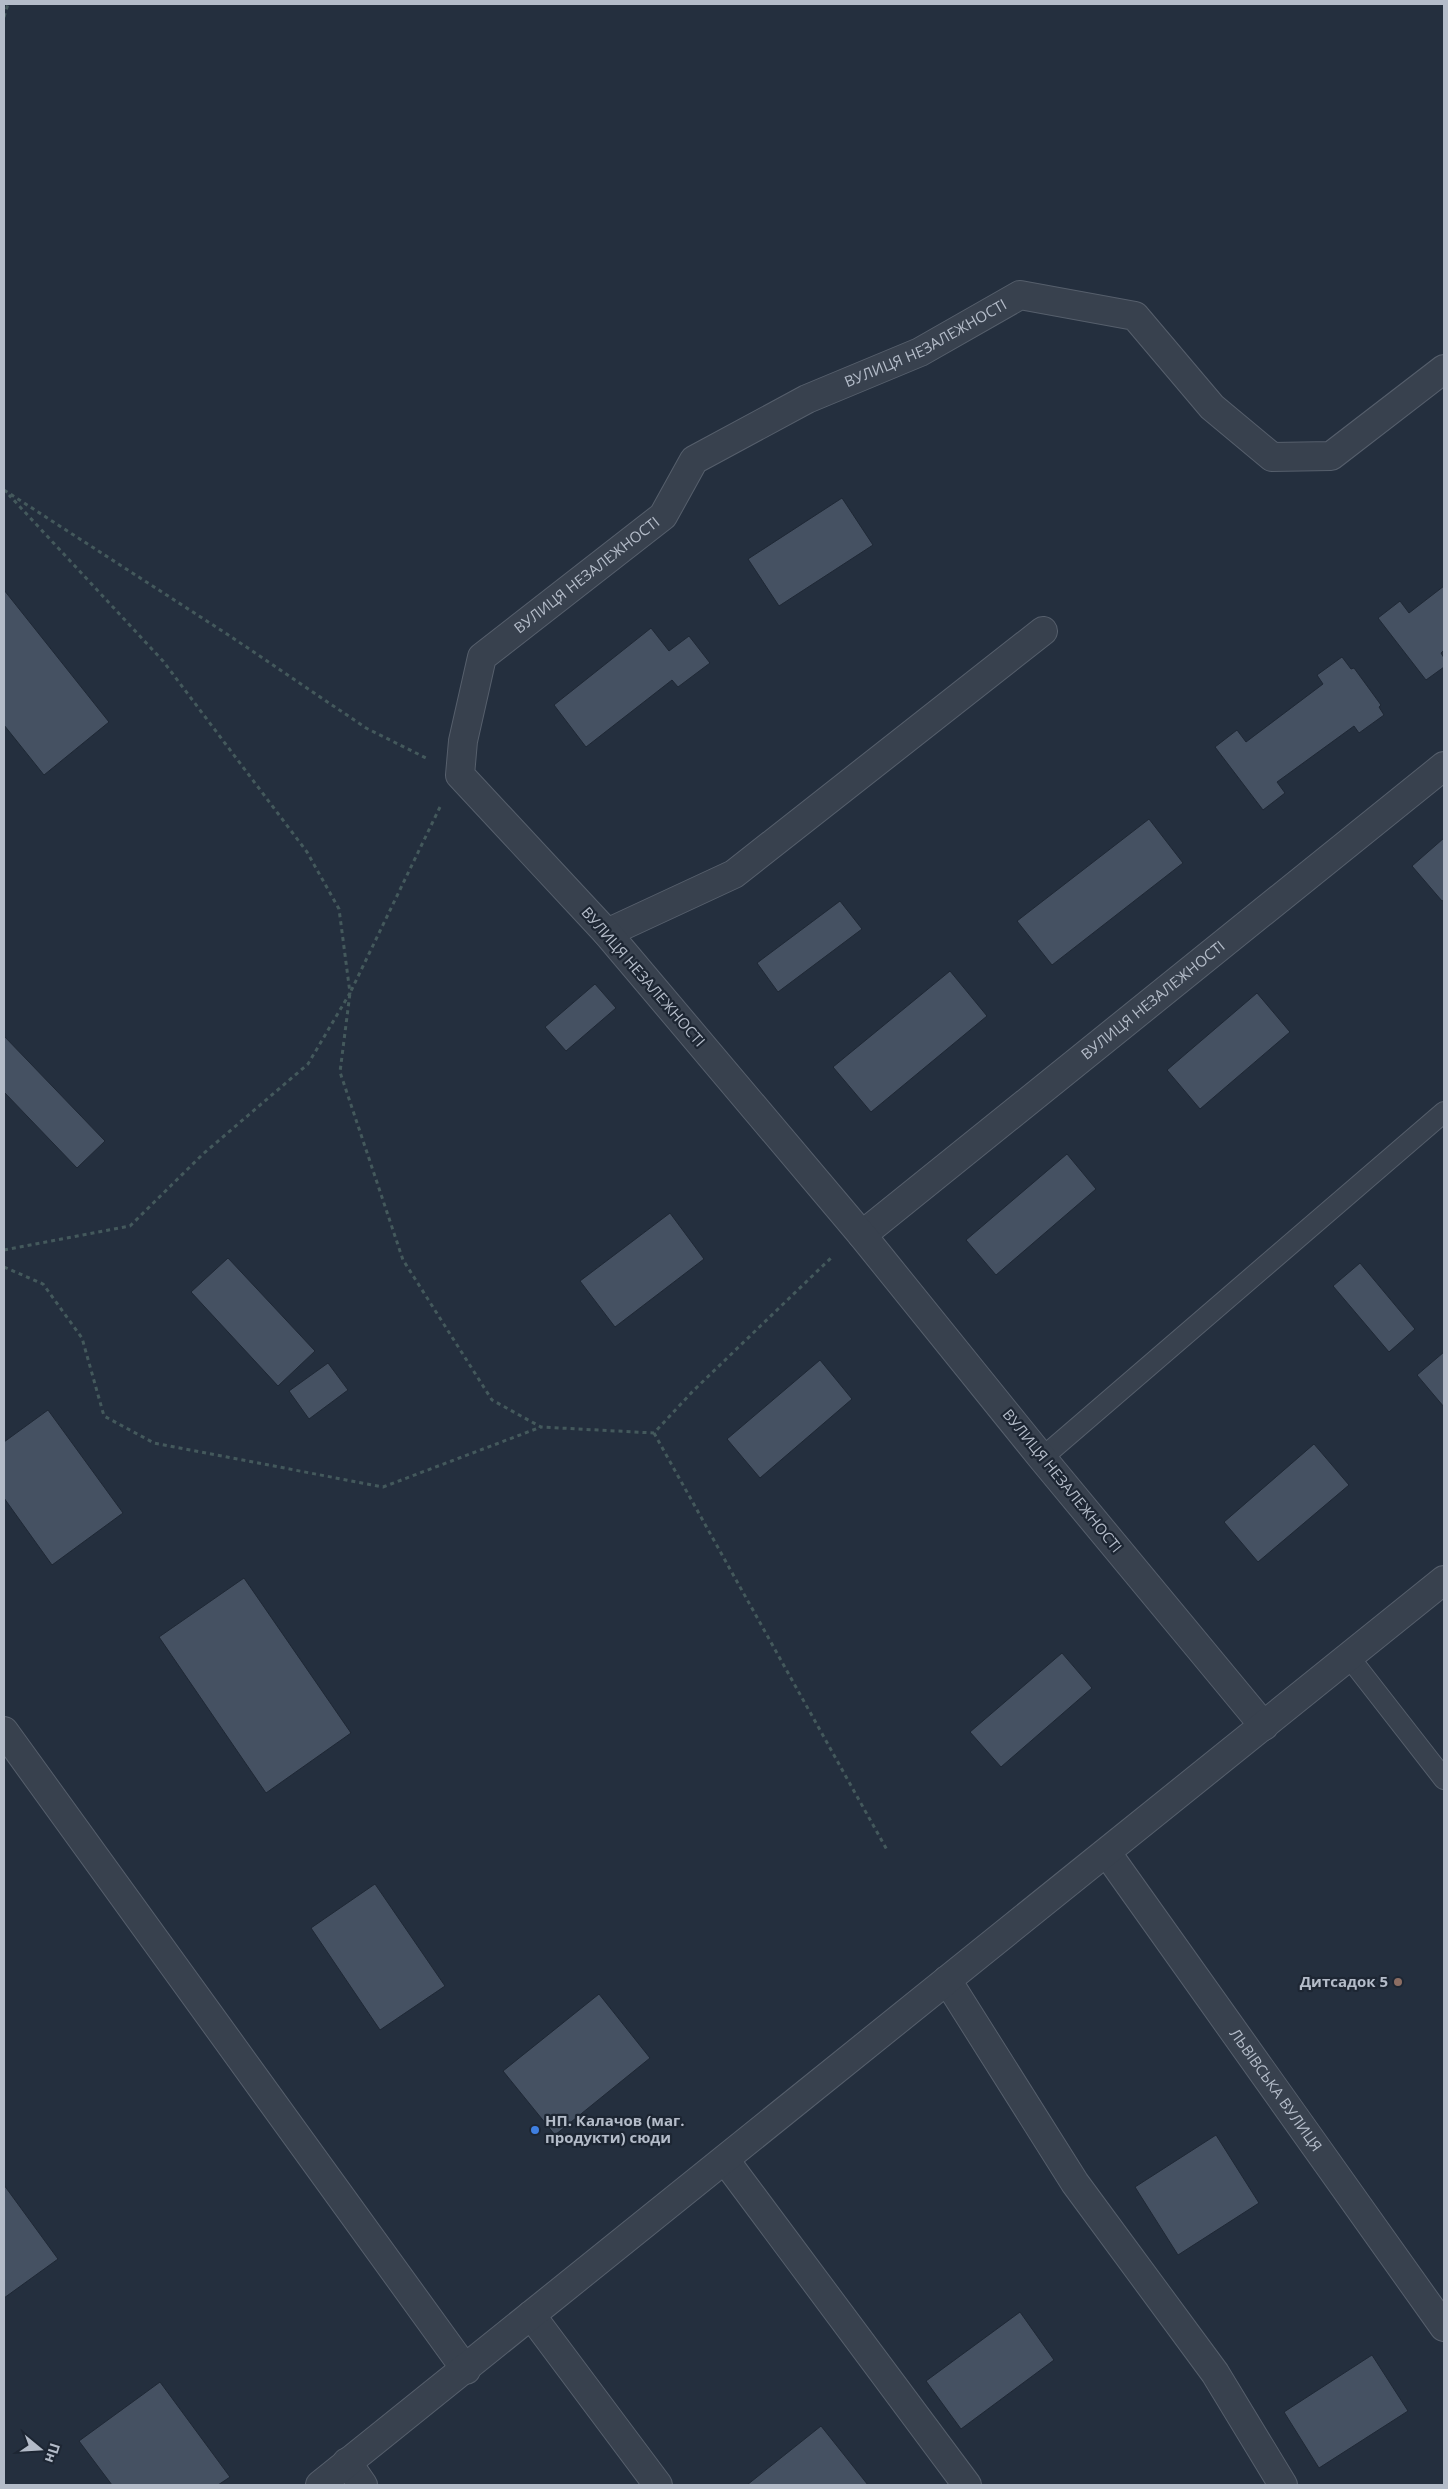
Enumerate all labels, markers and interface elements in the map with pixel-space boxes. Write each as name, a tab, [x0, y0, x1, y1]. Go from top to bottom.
street label: ВУЛИЦЯ НЕЗАЛЕЖНОСТІ	[841, 294, 1010, 391]
street label: ВУЛИЦЯ НЕЗАЛЕЖНОСТІ	[510, 511, 663, 637]
street label: ВУЛИЦЯ НЕЗАЛЕЖНОСТІ	[577, 902, 710, 1050]
street label: ВУЛИЦЯ НЕЗАЛЕЖНОСТІ	[1077, 936, 1229, 1064]
street label: ВУЛИЦЯ НЕЗАЛЕЖНОСТІ	[999, 1404, 1127, 1556]
place label: Дитсадок 5	[1300, 1971, 1388, 1991]
marker: Дитсадок 5	[1392, 1976, 1404, 1988]
street label: ЛЬВІВСЬКА ВУЛИЦЯ	[1226, 2024, 1327, 2155]
place label: НП. Калачов (маг. продукти) сюди	[545, 2110, 684, 2147]
marker: НП. Калачов (маг. продукти) сюди	[529, 2124, 541, 2136]
north arrow	[15, 2424, 65, 2474]
text: Пн	[41, 2441, 65, 2465]

